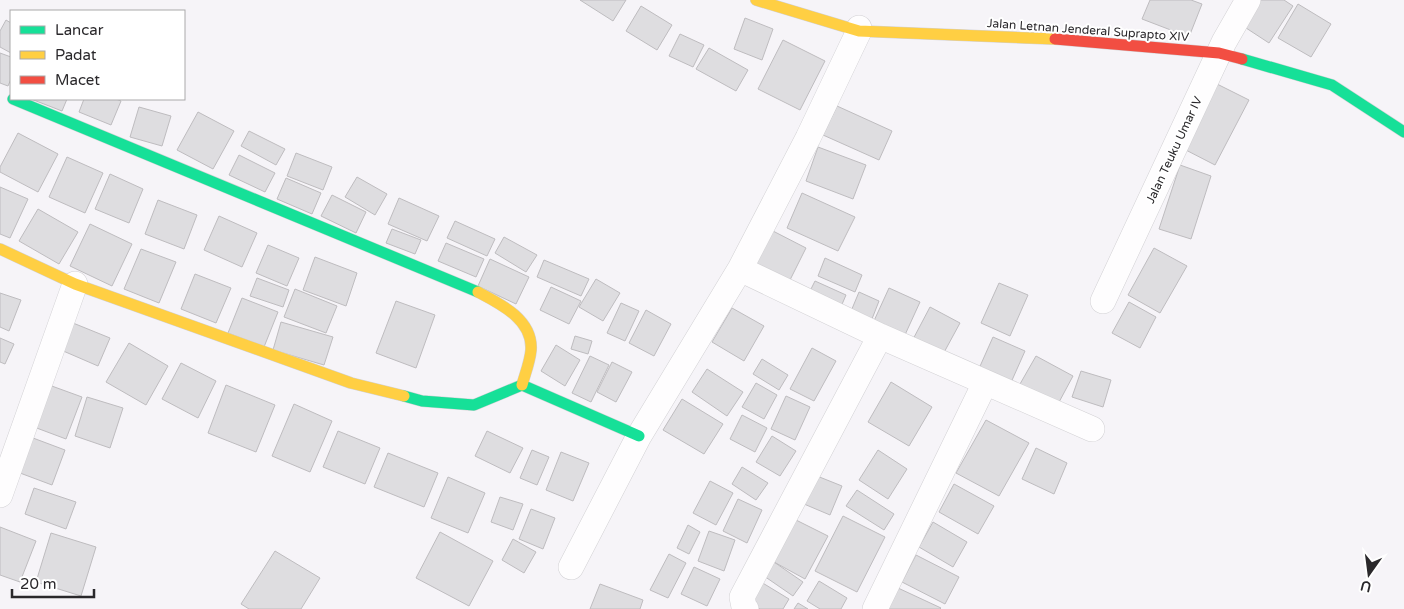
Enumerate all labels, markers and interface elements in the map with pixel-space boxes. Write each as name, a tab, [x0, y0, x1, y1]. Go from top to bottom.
legend	[10, 10, 185, 100]
street label: Jalan Letnan Jenderal Suprapto XIV	[987, 16, 1190, 44]
text: Lancar	[55, 21, 104, 39]
text: Padat	[55, 46, 97, 64]
text: Macet	[55, 71, 100, 89]
street label: Jalan Teuku Umar IV	[1143, 94, 1205, 206]
north arrow	[1344, 549, 1394, 599]
scale bar	[12, 566, 95, 598]
text: 20 m	[20, 575, 57, 593]
text: U	[1359, 577, 1373, 596]

